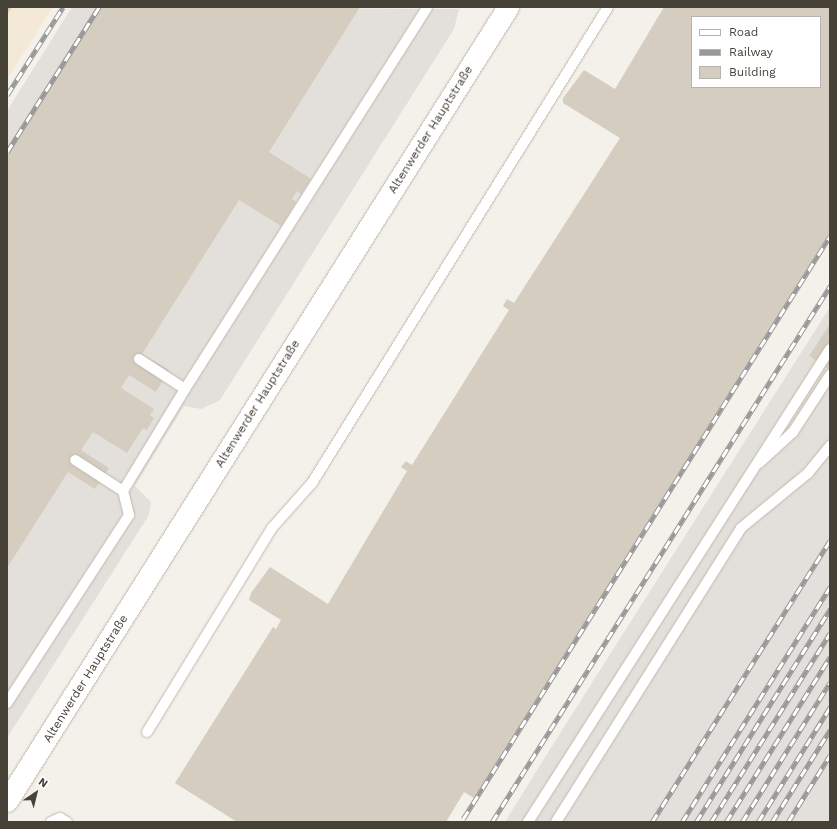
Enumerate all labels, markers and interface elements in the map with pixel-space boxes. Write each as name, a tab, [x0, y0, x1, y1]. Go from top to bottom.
legend	[691, 16, 821, 88]
text: Road	[729, 25, 758, 39]
text: Railway	[729, 45, 773, 59]
street label: Altenwerder Hauptstraße	[386, 63, 476, 197]
text: Building	[729, 65, 776, 79]
street label: Altenwerder Hauptstraße	[213, 337, 303, 471]
street label: Altenwerder Hauptstraße	[41, 612, 131, 746]
north arrow	[16, 773, 56, 813]
text: N	[36, 775, 50, 790]

